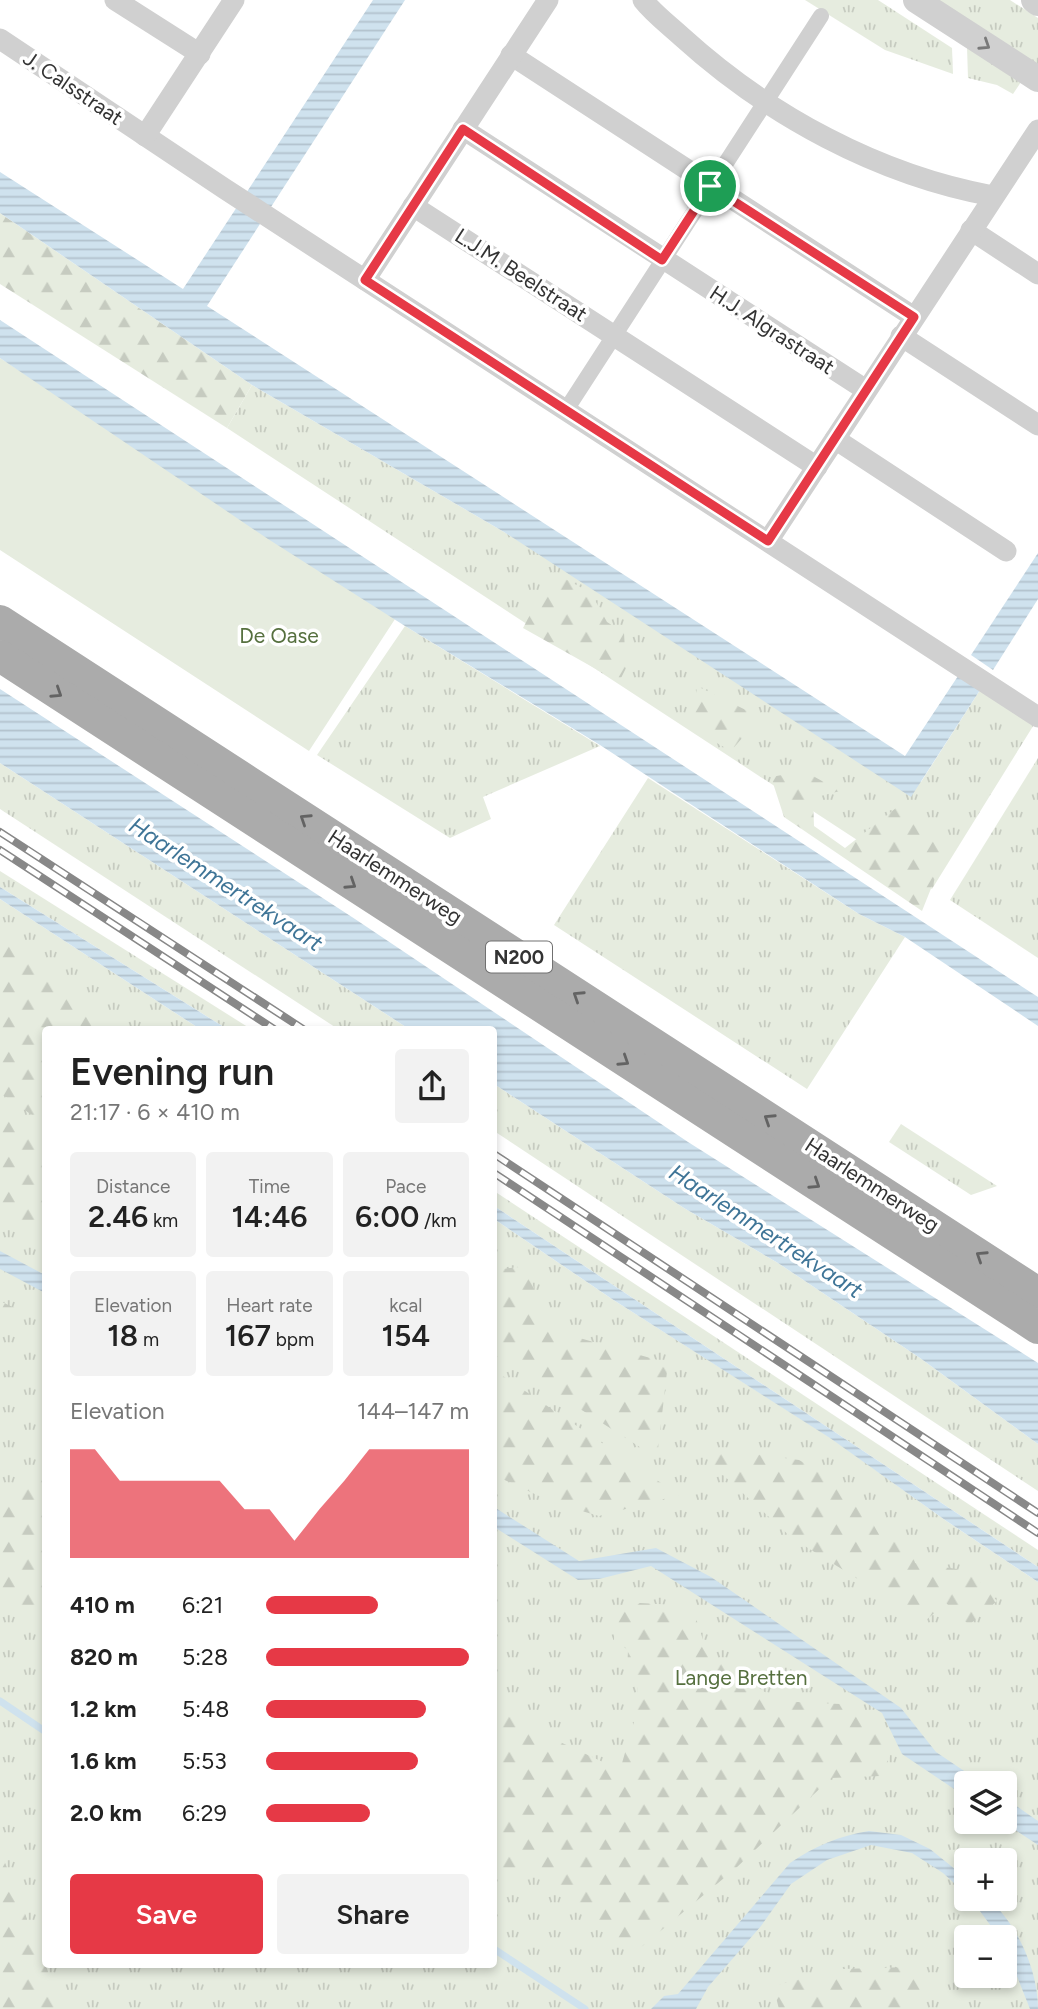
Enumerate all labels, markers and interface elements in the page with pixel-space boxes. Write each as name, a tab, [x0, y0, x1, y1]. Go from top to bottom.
one-way arrow	[978, 36, 991, 49]
street label: J. Calsstraat	[19, 45, 128, 130]
pin	[680, 156, 740, 216]
icon: arrive	[691, 167, 729, 205]
street label: L.J.M. Beelstraat	[451, 223, 592, 327]
street label: H.J. Algrastraat	[705, 280, 839, 379]
park label: De Oase	[239, 623, 319, 648]
one-way arrow	[50, 685, 63, 698]
water label: Haarlemmertrekvaart	[124, 811, 328, 957]
one-way arrow	[299, 814, 312, 827]
street label: Haarlemmerweg	[324, 824, 467, 929]
one-way arrow	[343, 875, 356, 888]
road number: N200	[486, 942, 552, 973]
one-way arrow	[573, 991, 586, 1004]
text: Evening run	[70, 1049, 274, 1095]
button: share	[395, 1049, 469, 1123]
one-way arrow	[617, 1052, 630, 1065]
text: 21:17 · 6 × 410 m	[70, 1098, 240, 1126]
one-way arrow	[764, 1115, 777, 1127]
street label: Haarlemmerweg	[801, 1132, 944, 1237]
water label: Haarlemmertrekvaart	[664, 1158, 868, 1304]
text: Distance	[96, 1175, 170, 1198]
text: Time	[249, 1175, 290, 1198]
text: Pace	[385, 1175, 426, 1198]
one-way arrow	[808, 1176, 821, 1189]
text: 2.46	[88, 1198, 148, 1235]
text: 14:46	[232, 1198, 307, 1235]
text: 6:00	[355, 1198, 419, 1235]
text: km	[148, 1209, 178, 1232]
text: /km	[419, 1209, 457, 1232]
one-way arrow	[975, 1251, 988, 1264]
text: Elevation	[94, 1294, 172, 1317]
text: Heart rate	[226, 1294, 313, 1317]
text: kcal	[389, 1294, 422, 1317]
text: 18	[107, 1317, 138, 1354]
text: 167	[225, 1317, 271, 1354]
text: 154	[381, 1317, 430, 1354]
text: m	[138, 1328, 159, 1351]
text: bpm	[271, 1328, 314, 1351]
text: Elevation	[70, 1397, 165, 1425]
text: 144–147 m	[357, 1397, 469, 1425]
text: 410 m	[70, 1591, 135, 1619]
text: 6:21	[182, 1591, 223, 1619]
text: 820 m	[70, 1643, 138, 1671]
text: 5:28	[182, 1643, 228, 1671]
park label: Lange Bretten	[675, 1665, 807, 1690]
text: 1.2 km	[70, 1695, 137, 1723]
text: 5:48	[182, 1695, 229, 1723]
text: 1.6 km	[70, 1747, 137, 1775]
text: 5:53	[182, 1747, 227, 1775]
map controls	[954, 1771, 1017, 1988]
button: layers	[954, 1771, 1017, 1834]
text: 2.0 km	[70, 1799, 142, 1827]
text: 6:29	[182, 1799, 227, 1827]
button: +	[954, 1848, 1017, 1911]
button: Save	[70, 1874, 263, 1954]
button: Share	[277, 1874, 469, 1954]
button: −	[954, 1925, 1017, 1988]

